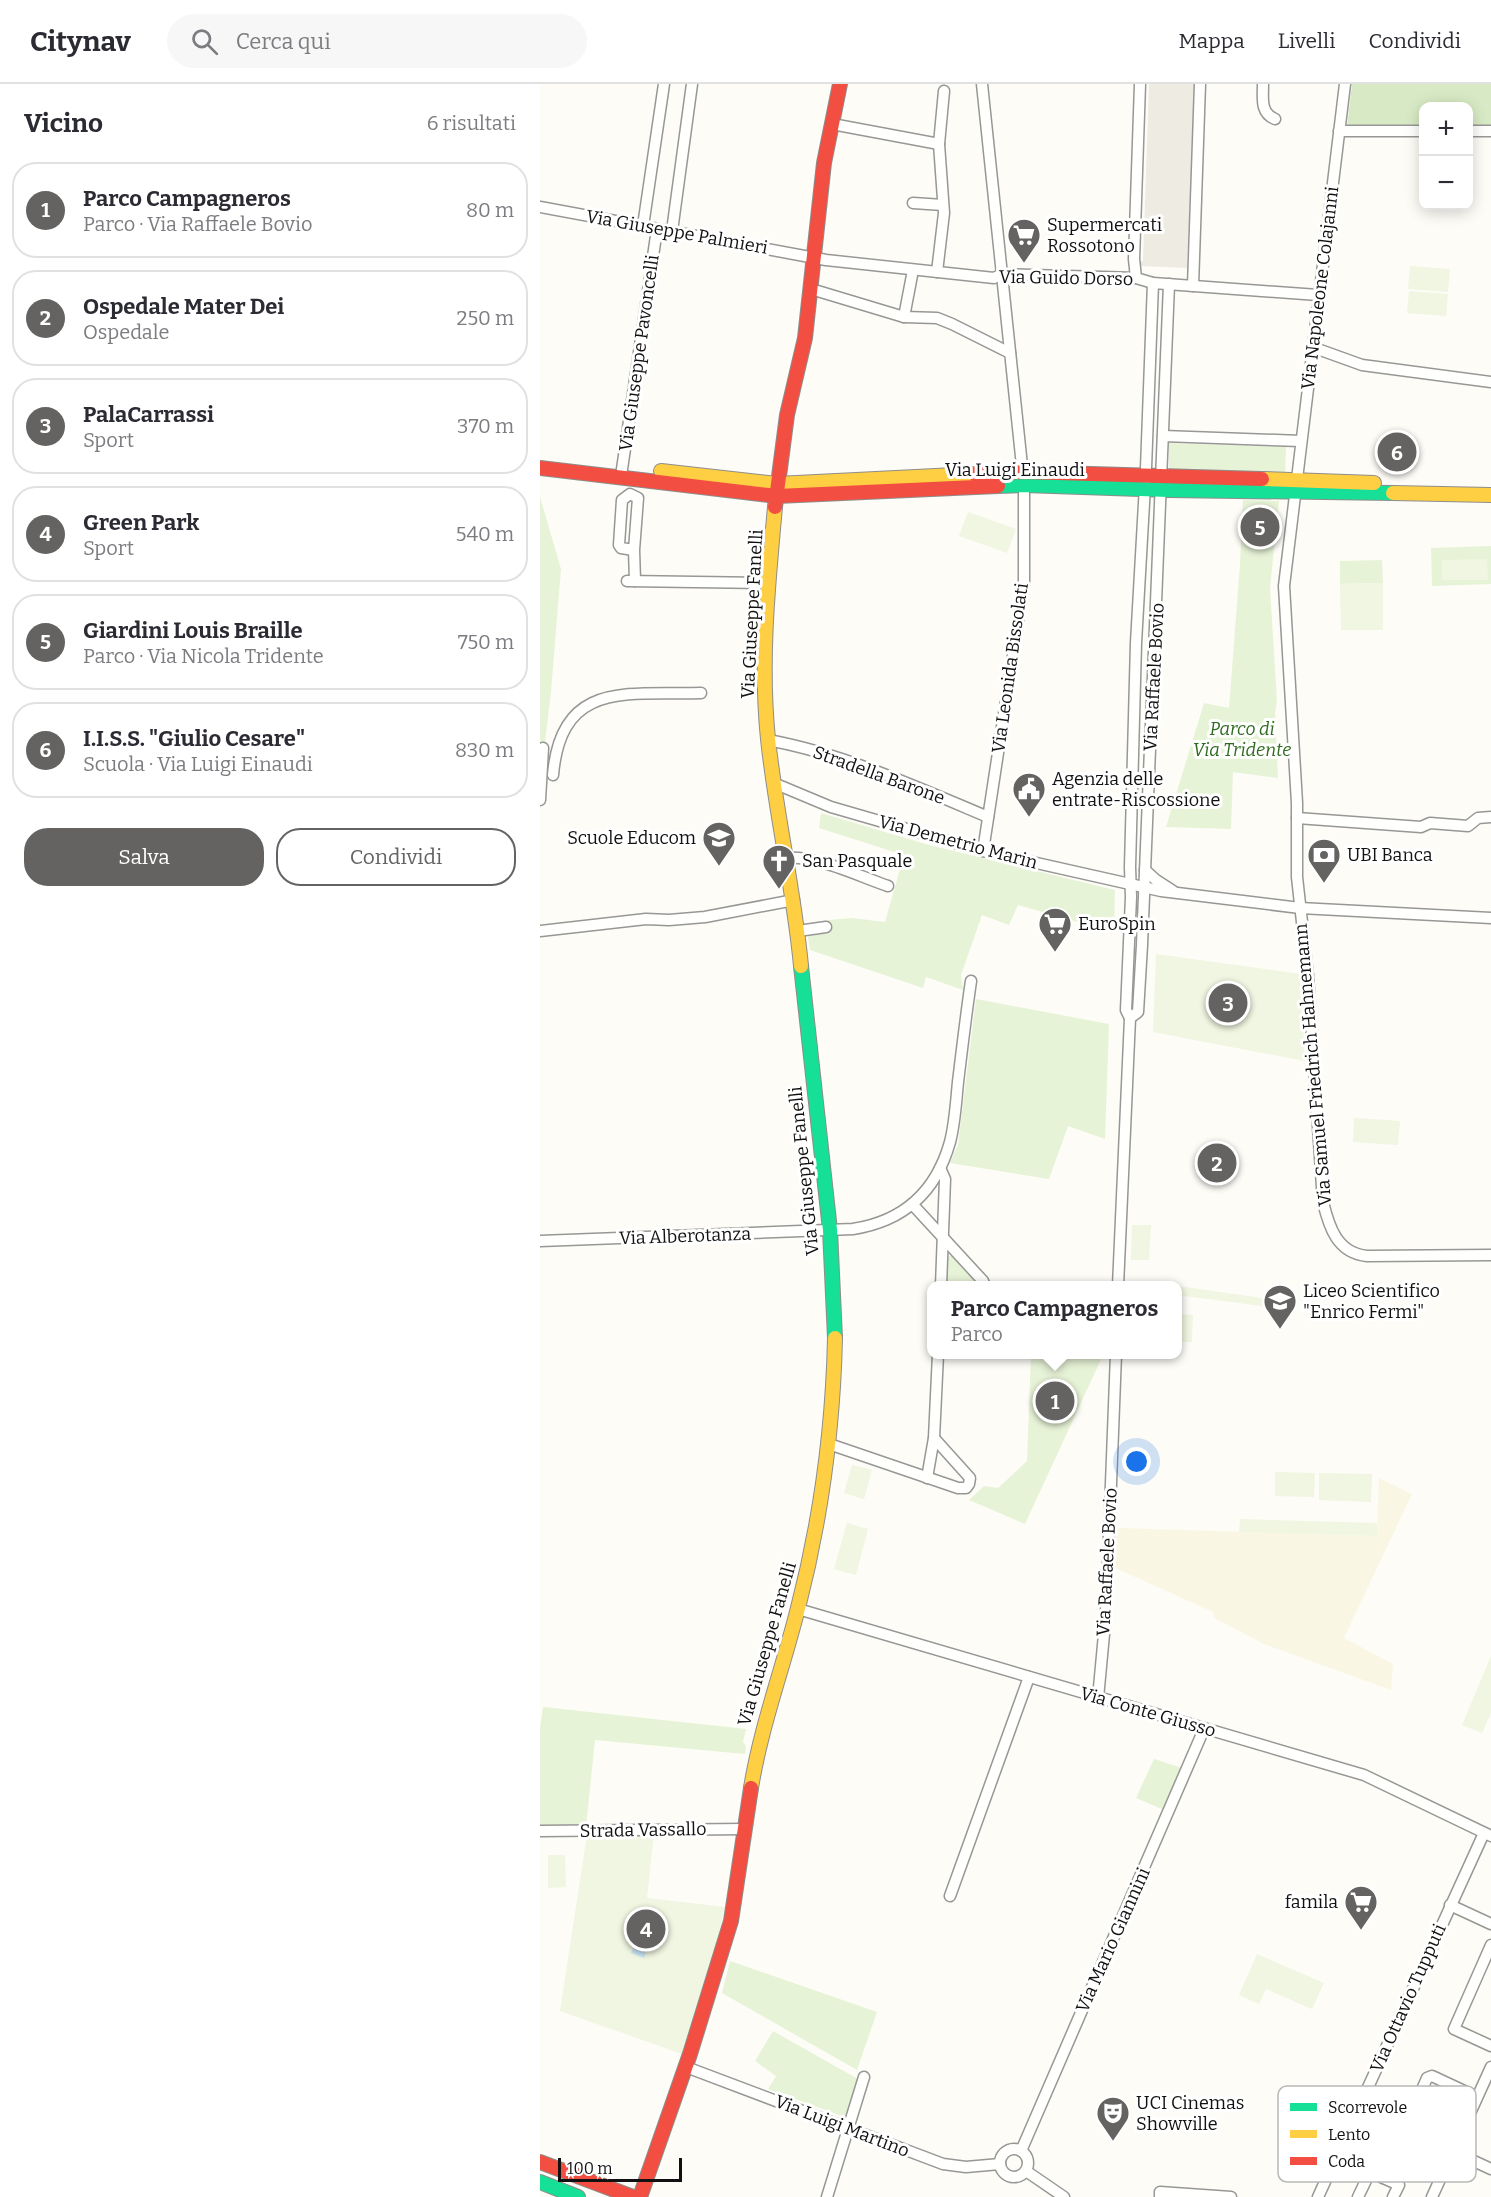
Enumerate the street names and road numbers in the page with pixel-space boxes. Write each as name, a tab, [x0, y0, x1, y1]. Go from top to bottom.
street label: Via Napoleone Colajanni	[1297, 185, 1343, 391]
street label: Via Giuseppe Palmieri	[584, 205, 770, 259]
street label: Via Giuseppe Pavoncelli	[614, 253, 664, 453]
street label: Via Guido Dorso	[999, 266, 1133, 290]
street label: Via Luigi Einaudi	[945, 459, 1085, 481]
street label: Via Giuseppe Fanelli	[737, 529, 767, 699]
street label: Via Leonida Bissolati	[987, 581, 1033, 755]
street label: Via Raffaele Bovio	[1139, 602, 1169, 752]
street label: Stradella Barone	[810, 741, 948, 809]
street label: Via Demetrio Marin	[876, 810, 1040, 874]
street label: Via Samuel Friedrich Hahnemann	[1290, 922, 1336, 1207]
street label: Via Giuseppe Fanelli	[784, 1085, 824, 1257]
street label: Via Alberotanza	[619, 1223, 752, 1249]
street label: Via Raffaele Bovio	[1092, 1487, 1122, 1637]
street label: Via Giuseppe Fanelli	[733, 1559, 801, 1729]
street label: Via Conte Giusso	[1078, 1682, 1218, 1742]
street label: Strada Vassallo	[579, 1818, 707, 1842]
street label: Via Mario Giannini	[1071, 1864, 1155, 2016]
street label: Via Ottavio Tupputi	[1365, 1920, 1451, 2076]
street label: Via Luigi Martino	[772, 2090, 912, 2162]

